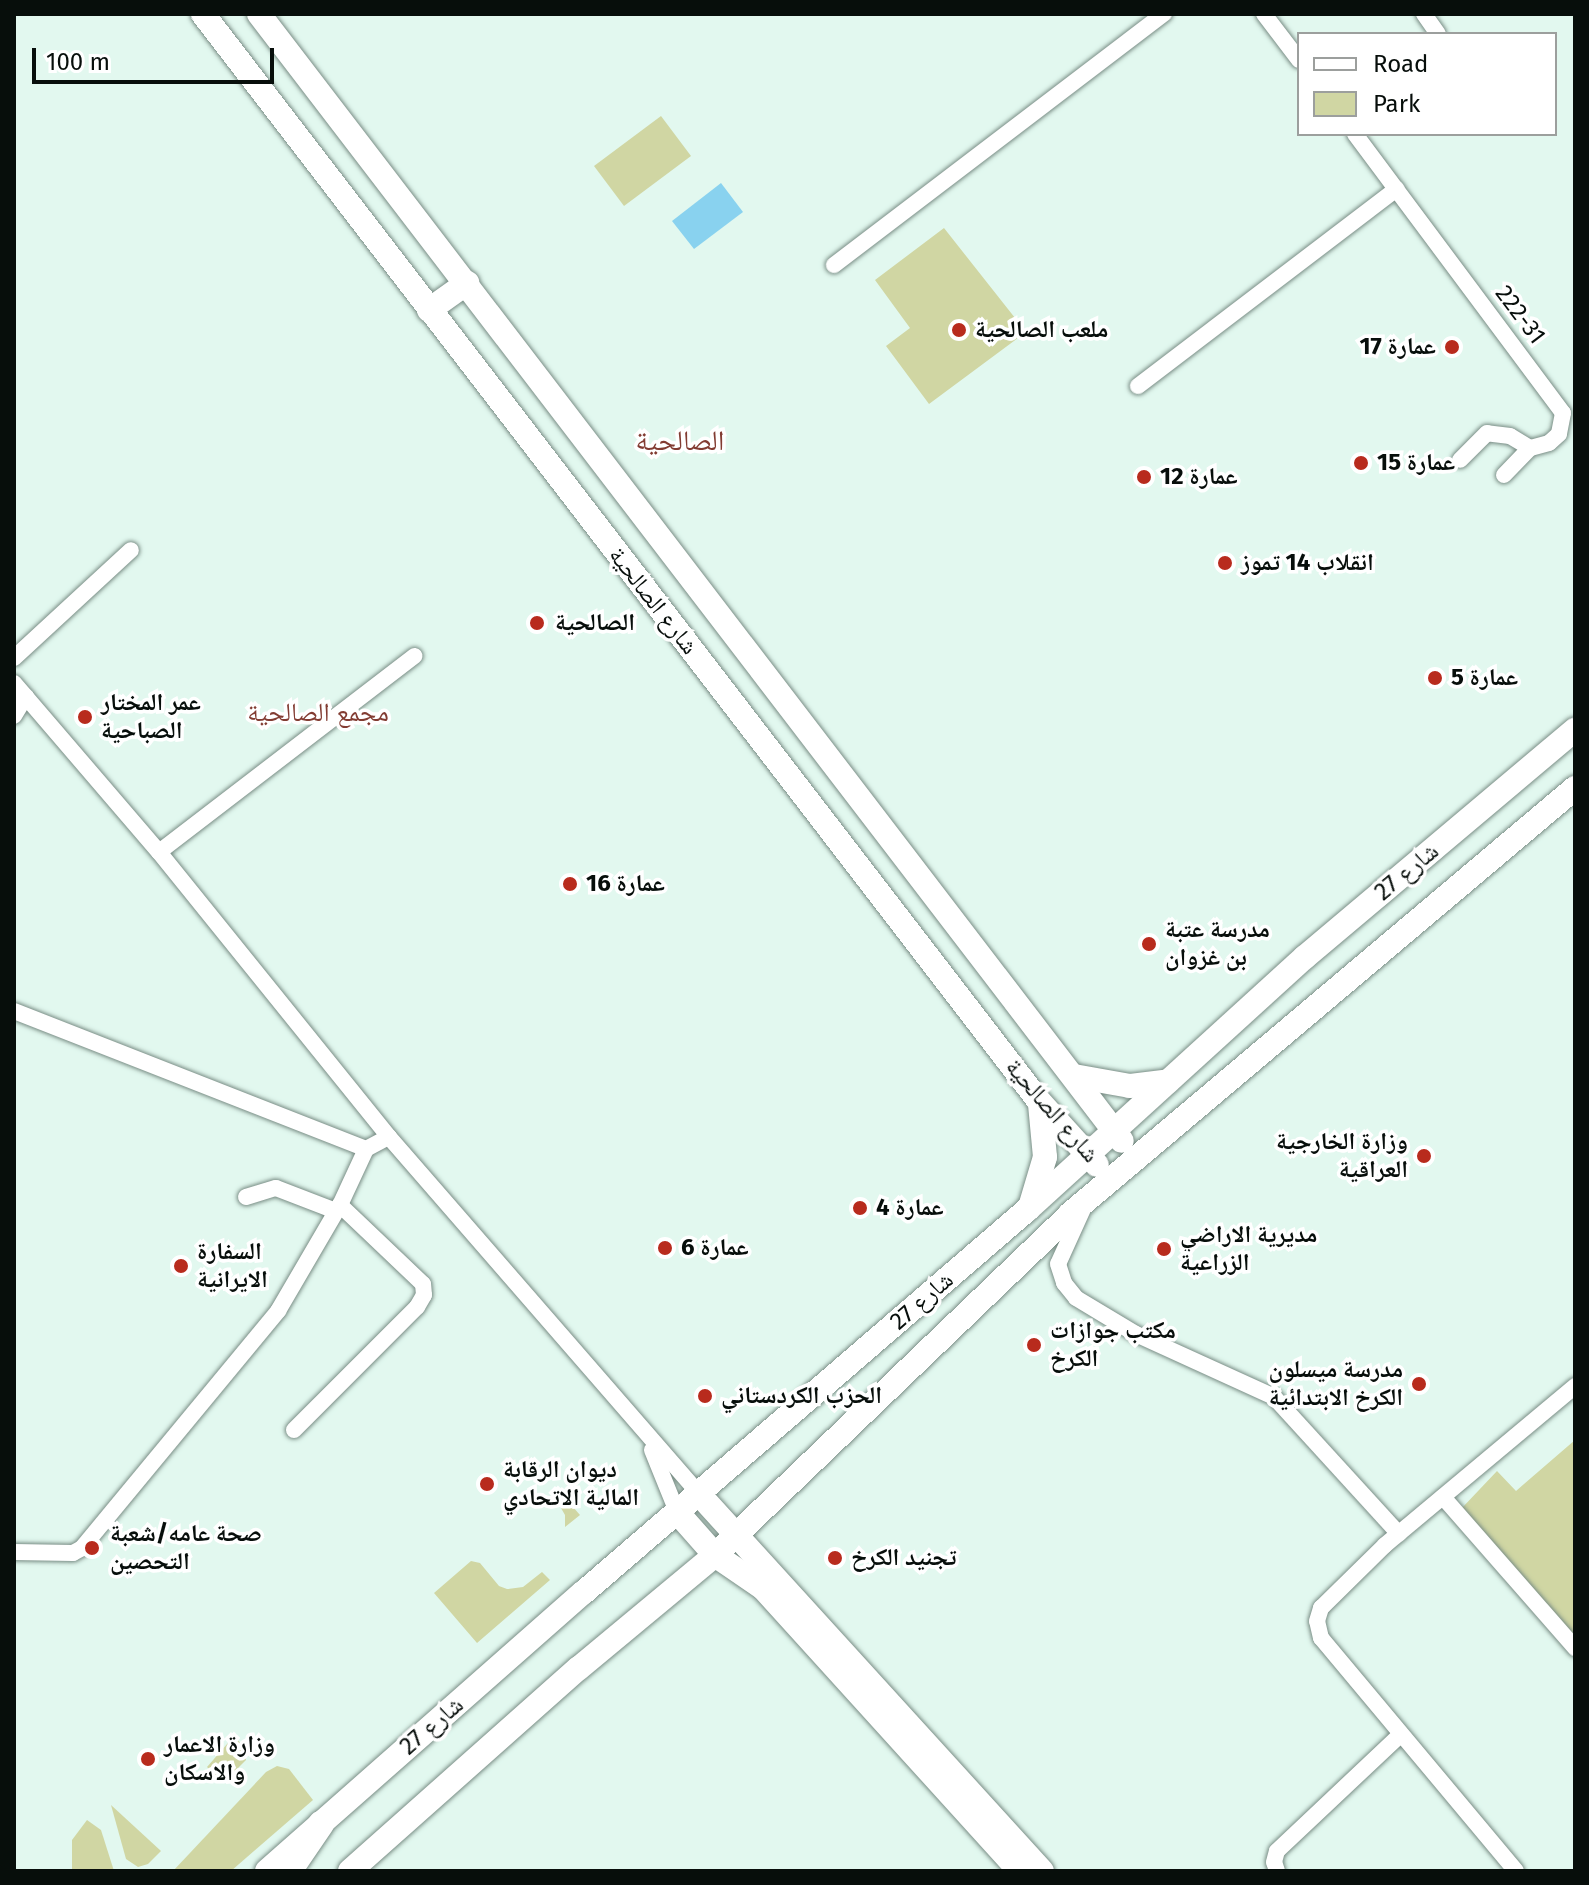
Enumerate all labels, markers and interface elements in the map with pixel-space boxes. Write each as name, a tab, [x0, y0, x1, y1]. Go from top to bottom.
scale bar	[36, 32, 278, 82]
legend	[1297, 32, 1557, 136]
text: 100 m	[46, 48, 110, 76]
text: Road	[1373, 50, 1428, 78]
text: Park	[1373, 90, 1420, 118]
street label: 222-31	[1489, 280, 1551, 350]
place label: ملعب الصالحية	[975, 316, 1108, 344]
marker: ملعب الصالحية	[950, 321, 968, 339]
place label: عمارة 17	[1359, 333, 1436, 361]
marker: عمارة 17	[1443, 338, 1461, 356]
district label: الصالحية	[636, 424, 724, 458]
place label: عمارة 15	[1377, 449, 1455, 477]
marker: عمارة 15	[1352, 454, 1370, 472]
place label: عمارة 12	[1160, 463, 1238, 491]
marker: عمارة 12	[1135, 468, 1153, 486]
street label: شارع الصالحية	[602, 542, 704, 660]
place label: انقلاب 14 تموز	[1241, 549, 1374, 577]
marker: انقلاب 14 تموز	[1216, 554, 1234, 572]
place label: الصالحية	[555, 609, 635, 637]
marker: الصالحية	[526, 612, 548, 634]
place label: عمارة 5	[1451, 664, 1518, 692]
marker: عمارة 5	[1426, 669, 1444, 687]
place label: عمر المختار الصباحية	[101, 689, 201, 745]
district label: مجمع الصالحية	[247, 697, 389, 729]
marker: عمر المختار الصباحية	[76, 708, 94, 726]
street label: شارع 27	[1369, 837, 1445, 907]
place label: عمارة 16	[586, 870, 665, 898]
marker: عمارة 16	[561, 875, 579, 893]
place label: مدرسة عتبة بن غزوان	[1165, 916, 1270, 972]
marker: مدرسة عتبة بن غزوان	[1140, 935, 1158, 953]
street label: شارع الصالحية	[999, 1053, 1105, 1169]
place label: وزارة الخارجية العراقية	[1276, 1128, 1408, 1184]
marker: وزارة الخارجية العراقية	[1415, 1147, 1433, 1165]
place label: عمارة 4	[876, 1194, 944, 1222]
marker: عمارة 4	[851, 1199, 869, 1217]
place label: مديرية الاراضي الزراعية	[1180, 1221, 1317, 1277]
place label: عمارة 6	[681, 1234, 749, 1262]
place label: السفارة الايرانية	[197, 1238, 268, 1294]
marker: عمارة 6	[656, 1239, 674, 1257]
marker: مديرية الاراضي الزراعية	[1155, 1240, 1173, 1258]
marker: السفارة الايرانية	[172, 1257, 190, 1275]
street label: شارع 27	[885, 1266, 959, 1336]
place label: مكتب جوازات الكرخ	[1050, 1317, 1176, 1373]
marker: مكتب جوازات الكرخ	[1025, 1336, 1043, 1354]
place label: مدرسة ميسلون الكرخ الابتدائية	[1268, 1356, 1403, 1412]
marker: مدرسة ميسلون الكرخ الابتدائية	[1410, 1375, 1428, 1393]
place label: الحزب الكردستاني	[721, 1382, 882, 1410]
marker: الحزب الكردستاني	[696, 1387, 714, 1405]
place label: ديوان الرقابة المالية الاتحادي	[503, 1456, 639, 1512]
marker: ديوان الرقابة المالية الاتحادي	[478, 1475, 496, 1493]
place label: صحة عامه/شعبة التحصين	[110, 1520, 262, 1576]
marker: صحة عامه/شعبة التحصين	[81, 1537, 103, 1559]
place label: تجنيد الكرخ	[851, 1544, 956, 1572]
marker: تجنيد الكرخ	[826, 1549, 844, 1567]
street label: شارع 27	[395, 1691, 469, 1761]
place label: وزارة الاعمار والاسكان	[164, 1731, 275, 1787]
marker: وزارة الاعمار والاسكان	[139, 1750, 157, 1768]

